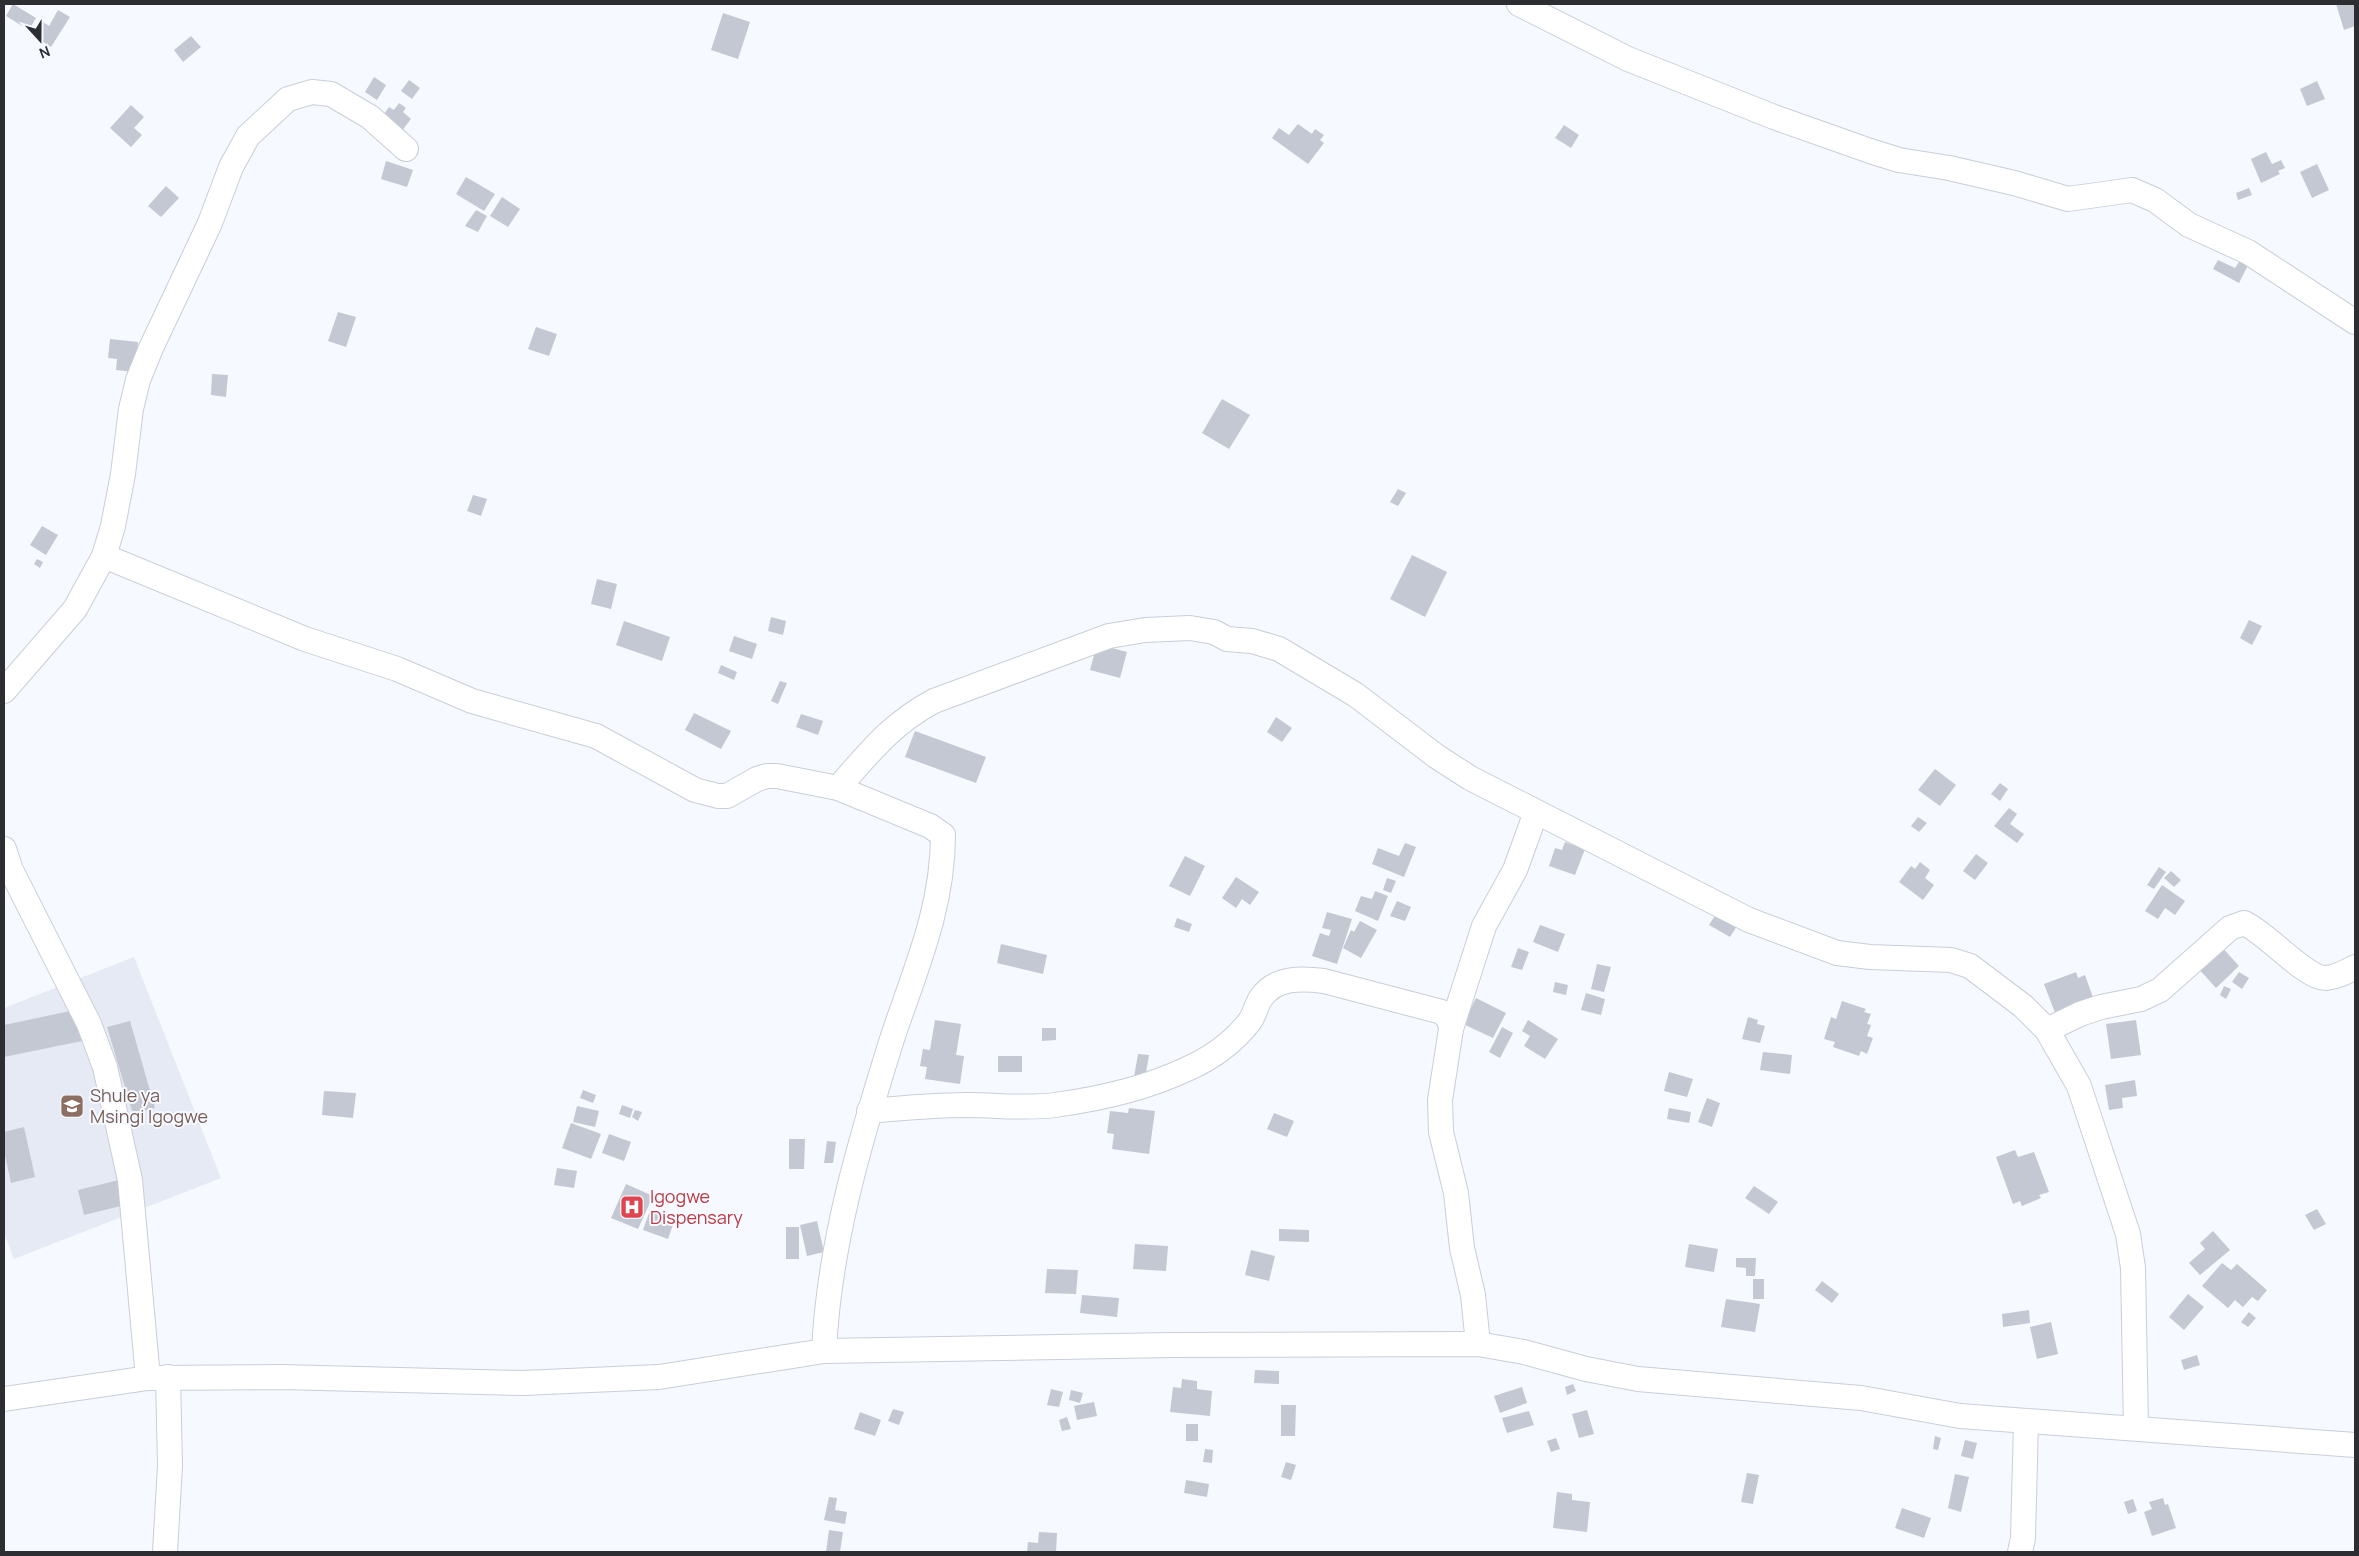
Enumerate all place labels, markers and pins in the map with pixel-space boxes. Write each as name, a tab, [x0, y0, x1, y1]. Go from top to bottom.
place label: Shule ya Msingi Igogwe	[90, 1083, 208, 1128]
school or university icon: Shule ya Msingi Igogwe	[59, 1093, 85, 1119]
place label: Igogwe Dispensary	[650, 1184, 743, 1229]
hospital icon: Igogwe Dispensary	[619, 1194, 645, 1220]

